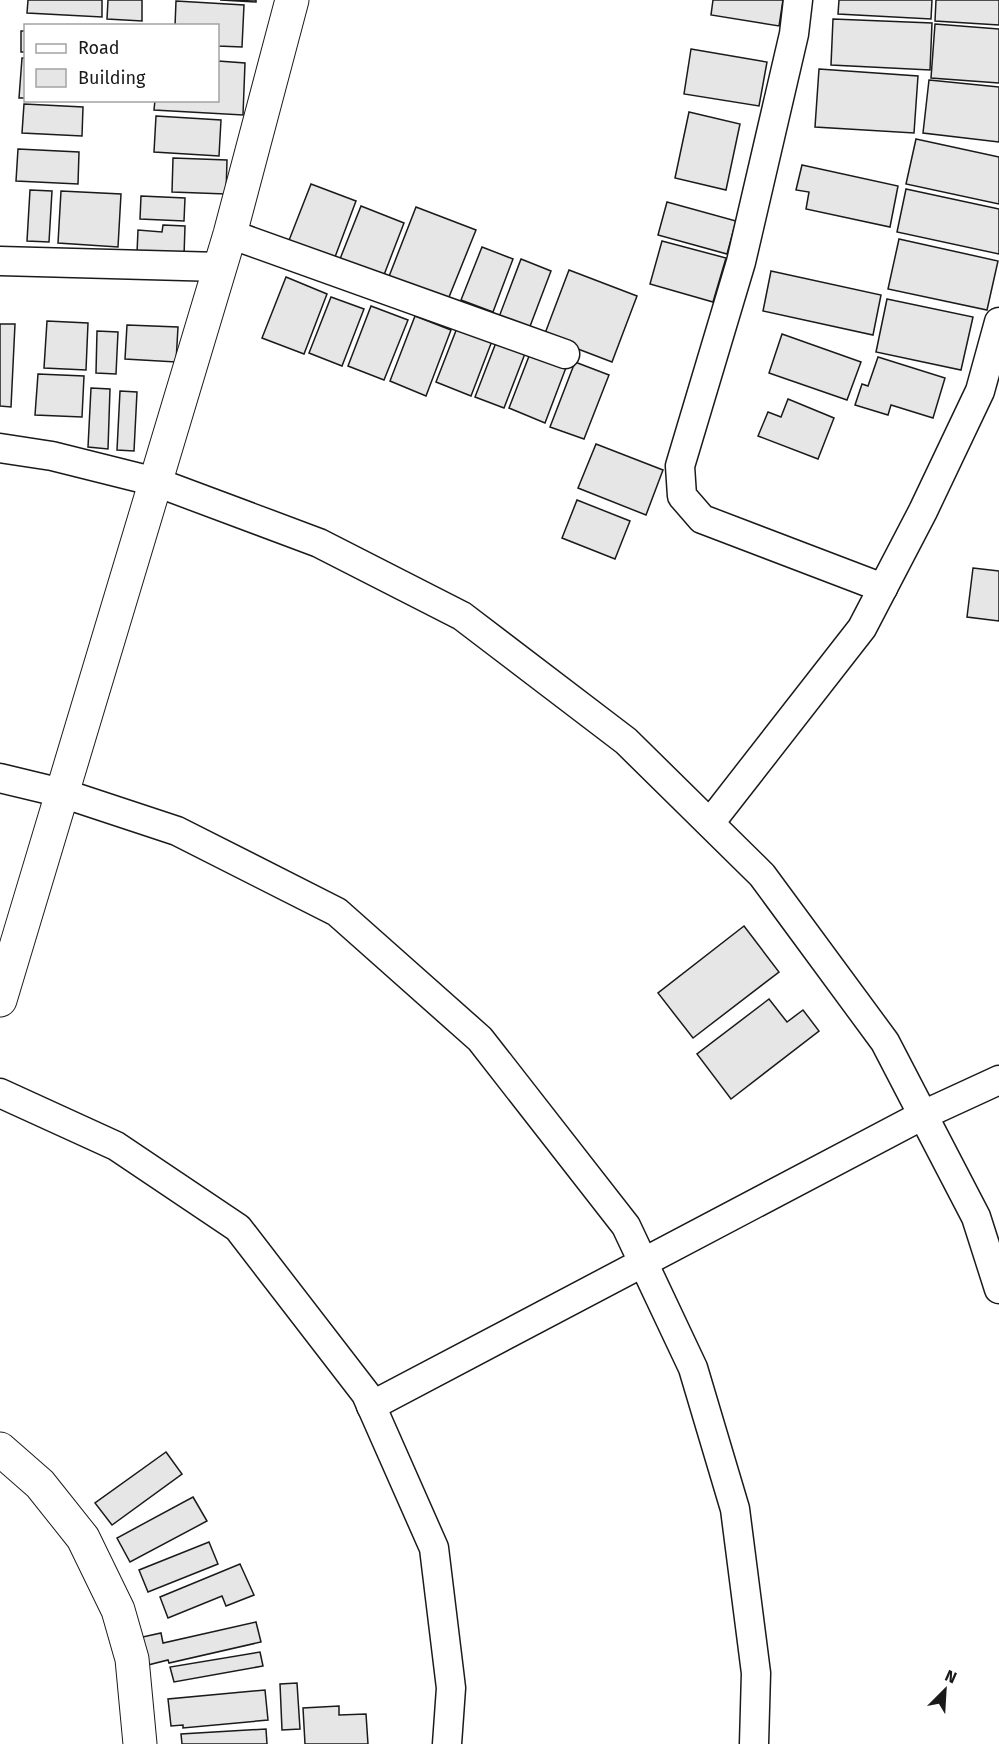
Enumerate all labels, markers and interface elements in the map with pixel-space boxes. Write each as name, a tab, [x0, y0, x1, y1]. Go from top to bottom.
legend	[24, 24, 219, 102]
text: Road	[78, 37, 120, 59]
text: Building	[78, 67, 146, 89]
north arrow	[915, 1660, 975, 1720]
text: N	[942, 1666, 960, 1688]

